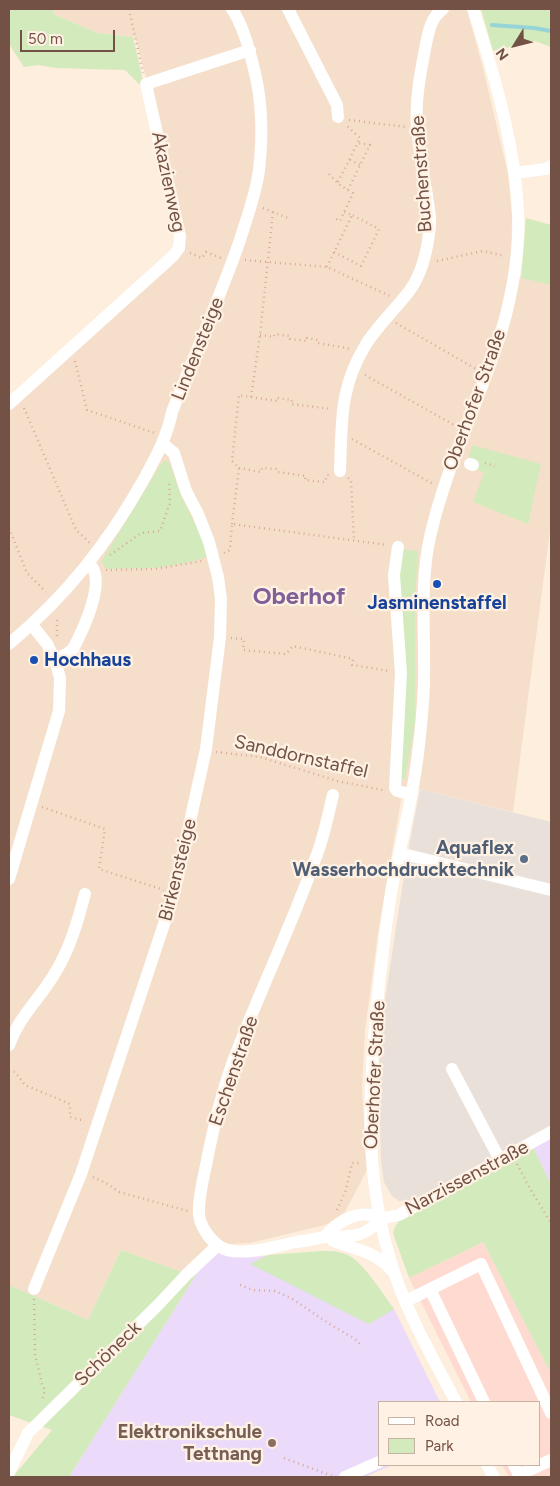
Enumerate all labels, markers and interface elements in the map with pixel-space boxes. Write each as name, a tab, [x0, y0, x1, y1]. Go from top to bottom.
scale bar	[22, 20, 118, 52]
north arrow	[490, 20, 540, 70]
text: 50 m	[28, 30, 63, 48]
text: N	[492, 45, 513, 63]
street label: Buchenstraße	[407, 115, 437, 233]
street label: Akazienweg	[146, 130, 190, 234]
street label: Lindensteige	[167, 294, 229, 404]
street label: Oberhofer Straße	[439, 326, 511, 474]
marker: Jasminenstaffel	[431, 578, 443, 590]
district label: Oberhof	[253, 583, 345, 611]
place label: Jasminenstaffel	[367, 592, 507, 614]
place label: Hochhaus	[44, 649, 131, 671]
marker: Hochhaus	[28, 654, 40, 666]
street label: Sanddornstaffel	[232, 731, 370, 783]
street label: Birkensteige	[154, 816, 202, 924]
place label: Aquaflex Wasserhochdrucktechnik	[292, 837, 514, 881]
marker: Aquaflex Wasserhochdrucktechnik	[518, 853, 530, 865]
street label: Oberhofer Straße	[360, 1000, 390, 1150]
street label: Eschenstraße	[204, 1013, 264, 1129]
street label: Narzissenstraße	[401, 1136, 533, 1220]
street label: Schöneck	[70, 1317, 146, 1391]
legend	[378, 1401, 540, 1466]
text: Road	[425, 1412, 460, 1430]
place label: Elektronikschule Tettnang	[117, 1421, 262, 1465]
marker: Elektronikschule Tettnang	[266, 1437, 278, 1449]
text: Park	[425, 1437, 454, 1455]

